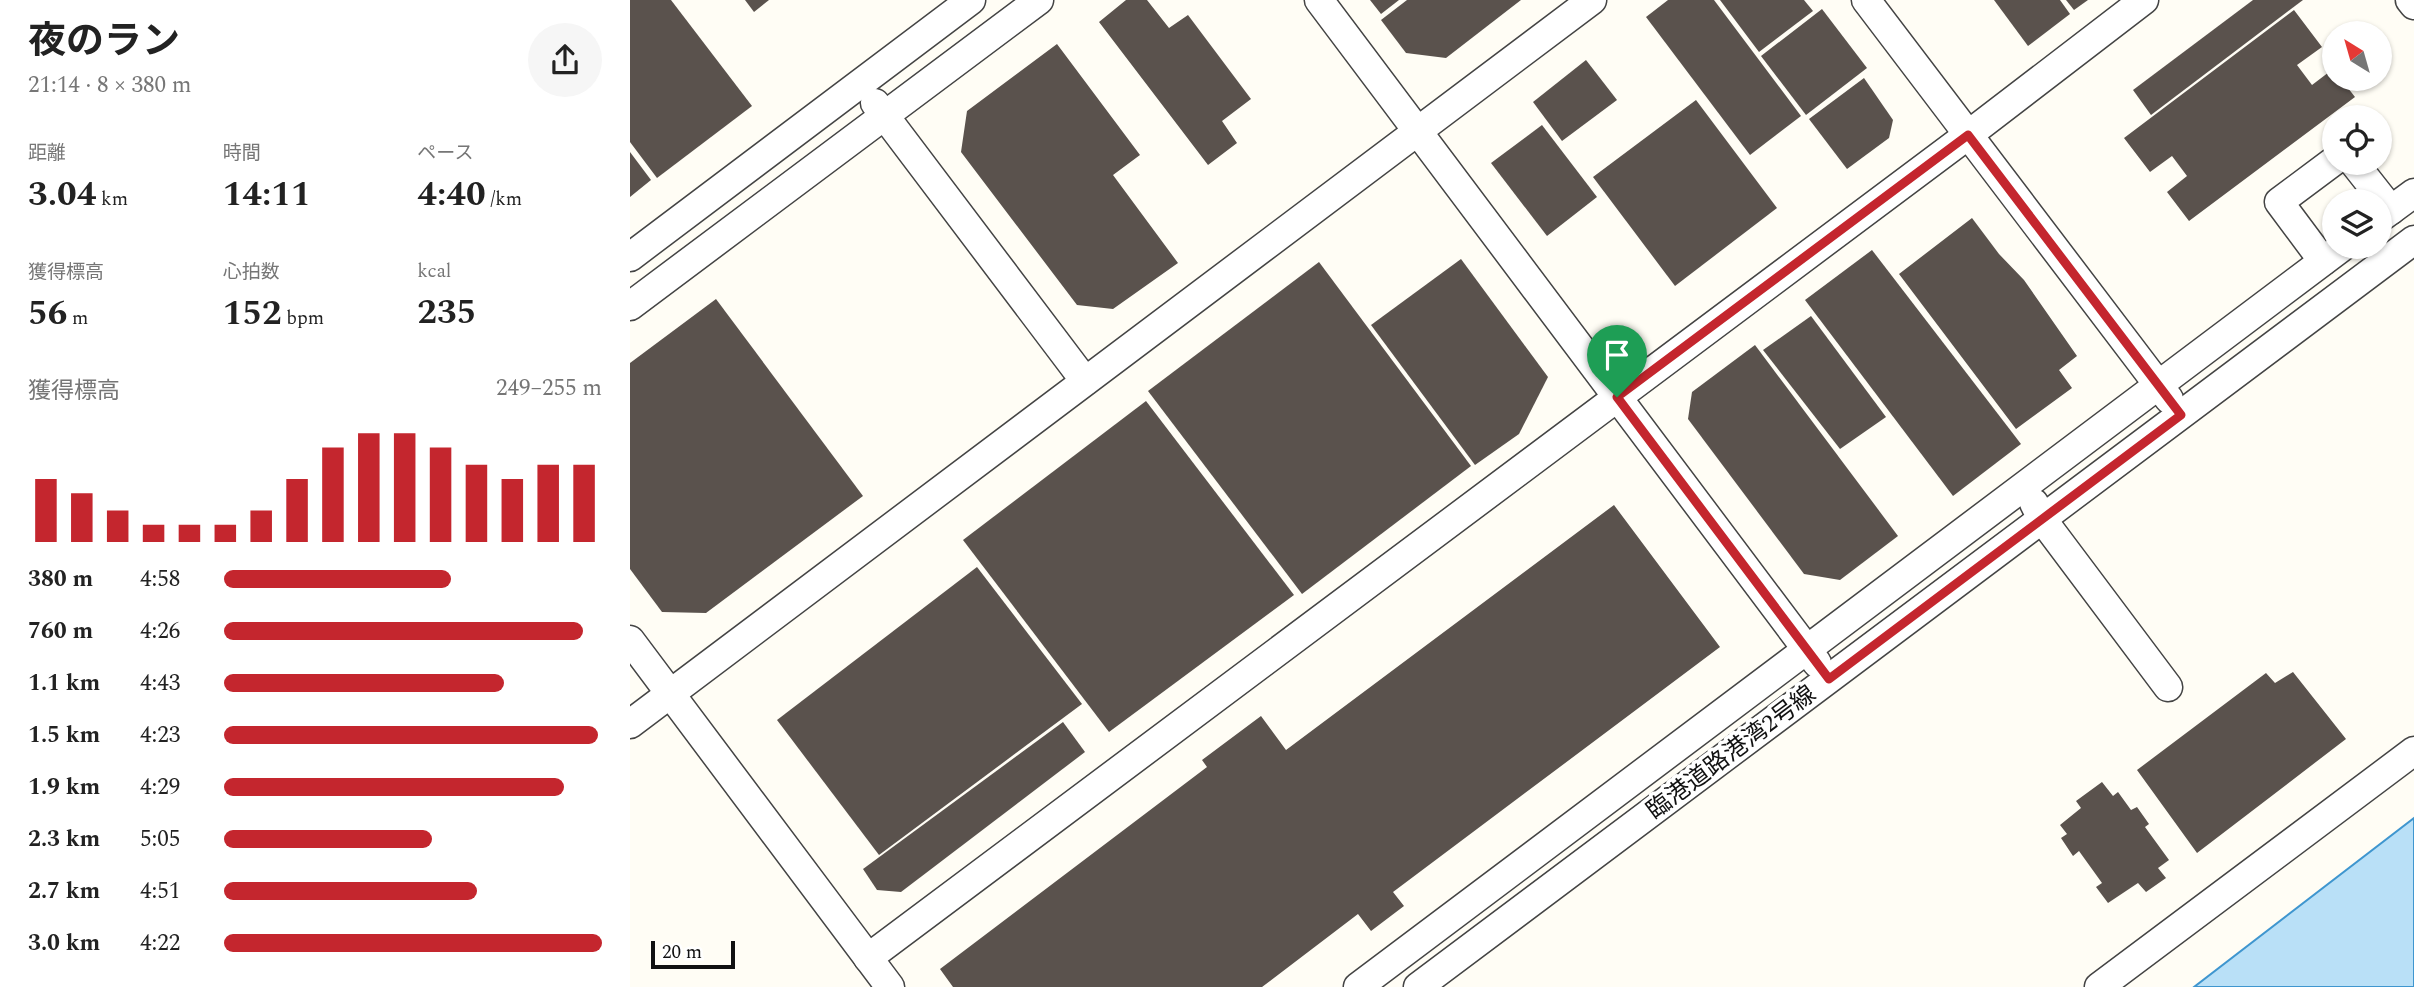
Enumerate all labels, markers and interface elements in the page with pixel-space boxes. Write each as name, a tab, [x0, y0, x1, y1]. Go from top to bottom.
text: 夜のラン	[28, 13, 180, 71]
north arrow	[2322, 21, 2392, 91]
map controls	[2322, 21, 2392, 259]
button: share	[528, 23, 602, 97]
text: 21:14 · 8 × 380 m	[28, 68, 192, 103]
button: locate	[2322, 105, 2392, 175]
text: 距離	[28, 139, 66, 168]
text: 時間	[223, 139, 261, 168]
text: ペース	[417, 139, 473, 168]
text: 3.04	[28, 168, 96, 221]
text: 14:11	[223, 168, 311, 221]
text: 4:40	[417, 168, 486, 221]
text: km	[96, 185, 128, 214]
text: /km	[486, 185, 522, 214]
button: layers	[2322, 189, 2392, 259]
text: kcal	[417, 257, 451, 286]
text: 獲得標高	[28, 258, 104, 287]
text: 心拍数	[223, 258, 280, 287]
text: 235	[417, 286, 476, 339]
text: 56	[28, 287, 67, 340]
text: 152	[223, 287, 282, 340]
text: m	[67, 304, 88, 333]
text: bpm	[282, 304, 324, 333]
pin	[1587, 325, 1647, 397]
icon: arrive	[1598, 336, 1636, 374]
text: 249–255 m	[496, 371, 602, 406]
text: 獲得標高	[28, 374, 120, 409]
text: 380 m	[28, 562, 93, 597]
text: 4:58	[140, 562, 180, 597]
text: 760 m	[28, 614, 93, 649]
text: 4:26	[140, 614, 180, 649]
text: 1.1 km	[28, 666, 100, 701]
text: 4:43	[140, 666, 180, 701]
street label: 臨港道路港湾2号線	[1639, 677, 1824, 829]
text: 1.5 km	[28, 718, 100, 753]
text: 4:23	[140, 718, 180, 753]
text: 1.9 km	[28, 770, 100, 805]
text: 4:29	[140, 770, 180, 805]
text: 2.3 km	[28, 822, 100, 857]
text: 5:05	[140, 822, 180, 857]
text: 2.7 km	[28, 874, 100, 909]
text: 4:51	[140, 874, 180, 909]
text: 3.0 km	[28, 926, 100, 961]
text: 4:22	[140, 926, 180, 961]
scale bar	[651, 938, 735, 970]
text: 20 m	[662, 938, 702, 967]

